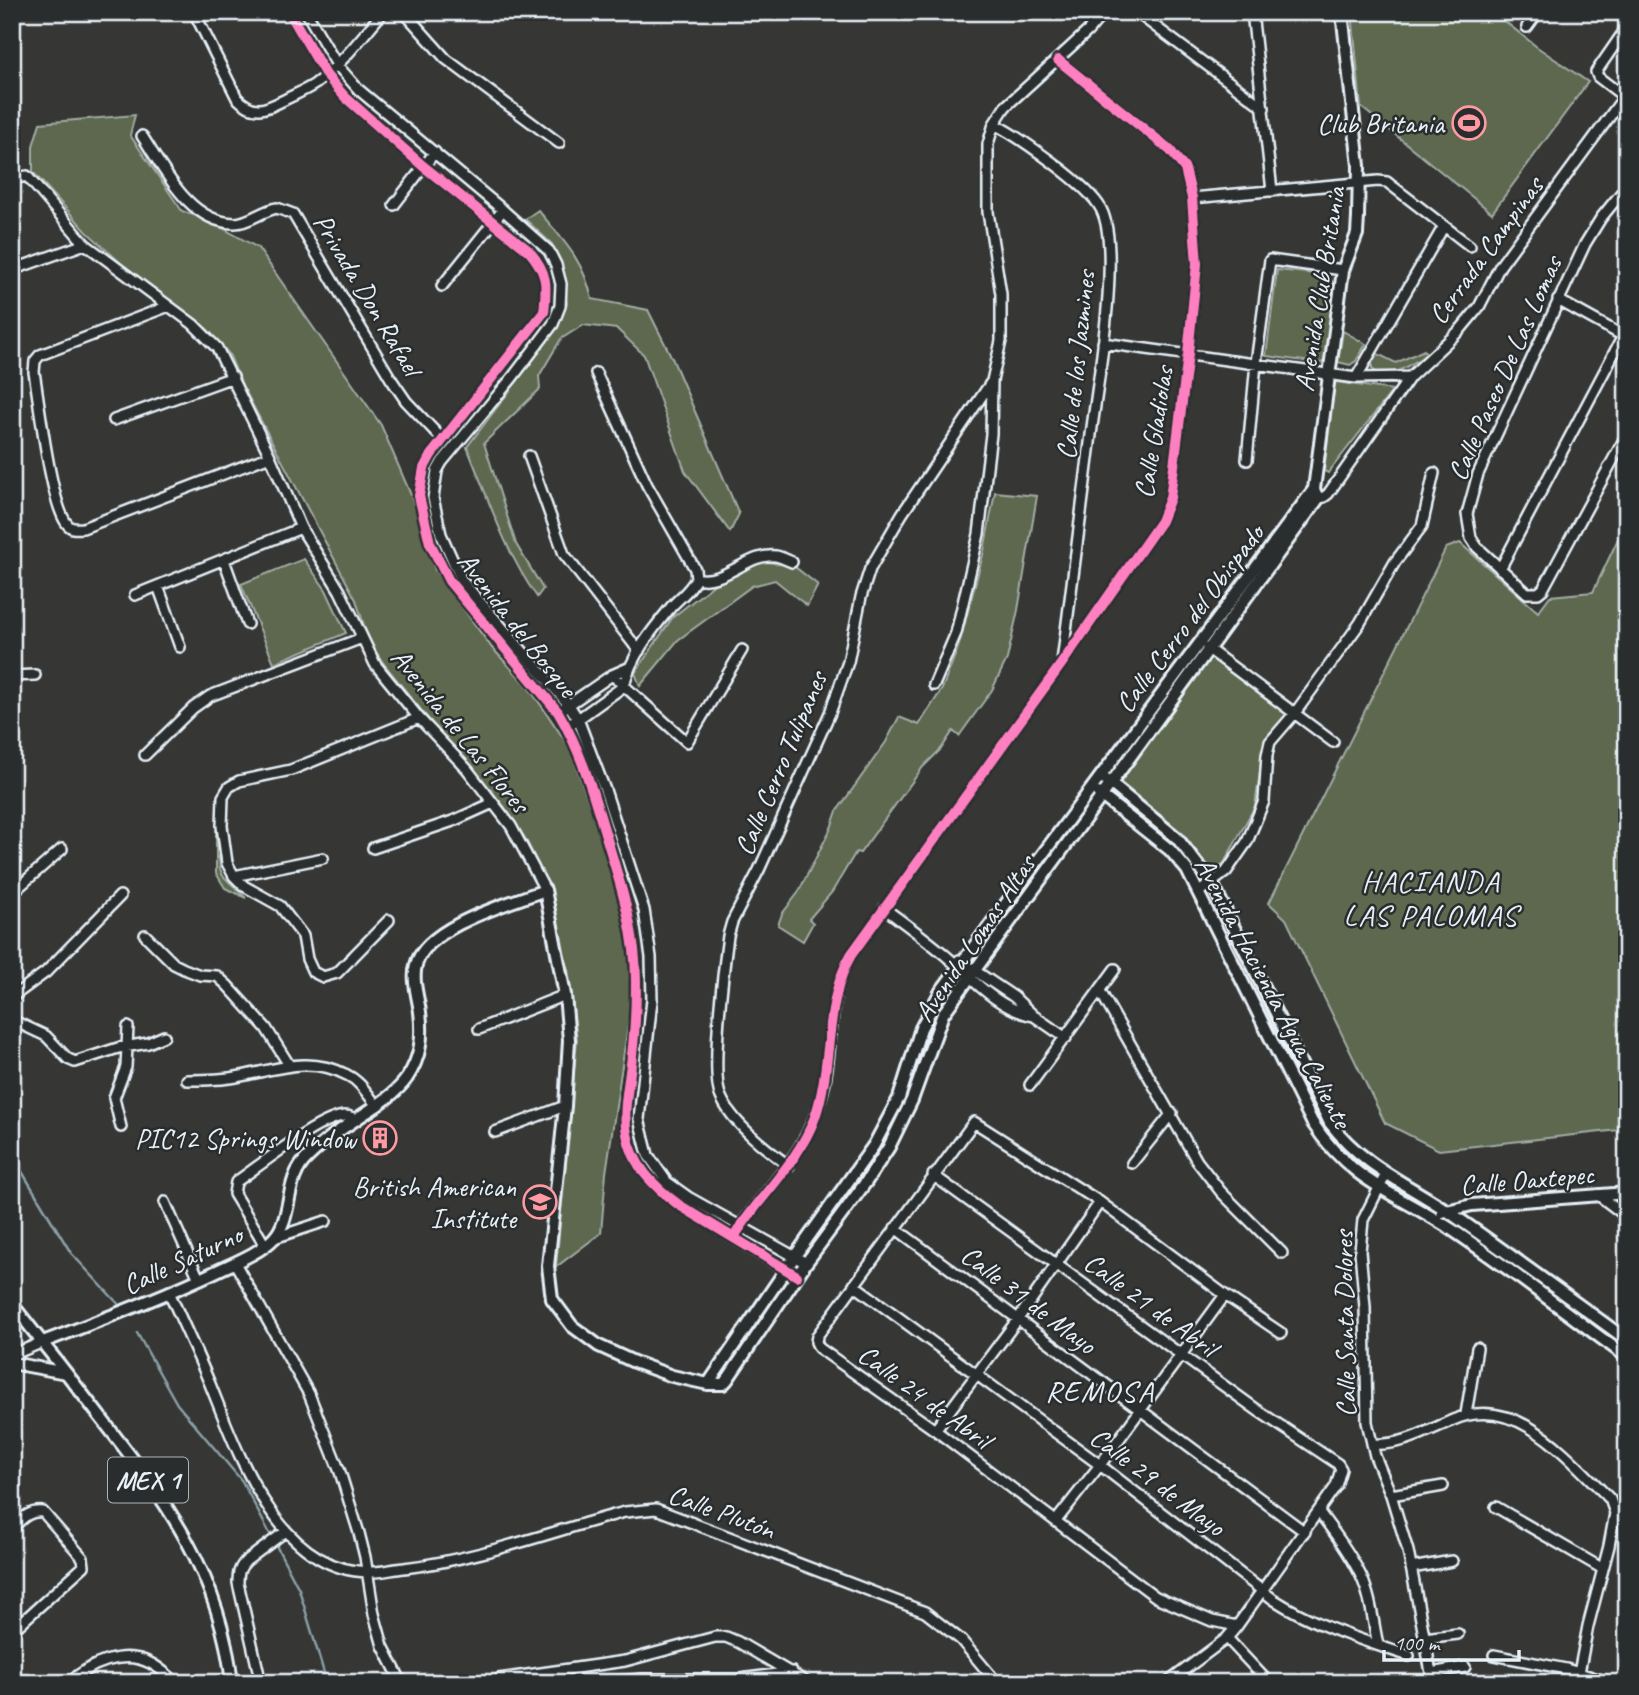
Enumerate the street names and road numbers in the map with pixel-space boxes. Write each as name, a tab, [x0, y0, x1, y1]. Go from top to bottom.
street label: Cerrada Campinas	[1420, 168, 1552, 331]
street label: Avenida Club Britania	[1286, 183, 1353, 394]
street label: Privada Don Rafael	[306, 207, 432, 386]
street label: Calle Paseo De Las Lomas	[1439, 248, 1571, 486]
street label: Calle de los Jazmines	[1048, 267, 1103, 461]
street label: Calle Gladiolas	[1126, 361, 1182, 500]
street label: Calle Cerro del Obispado	[1107, 515, 1273, 719]
street label: Avenida del Bosque	[450, 545, 586, 706]
street label: Avenida de Las Flores	[383, 641, 539, 822]
street label: Calle Cerro Tulipanes	[726, 664, 836, 860]
street label: Avenida Lomas Altas	[906, 846, 1044, 1028]
street label: Avenida Hacienda Agua Caliente	[1187, 851, 1361, 1136]
street label: Calle Oaxtepec	[1459, 1156, 1597, 1203]
street label: Calle Saturno	[117, 1215, 250, 1302]
street label: Calle Santa Dolores	[1325, 1228, 1364, 1417]
street label: Calle 31 de Mayo	[954, 1237, 1105, 1363]
street label: Calle 21 de Abril	[1077, 1244, 1228, 1367]
street label: Calle 24 de Abril	[851, 1336, 1002, 1459]
street label: Calle 29 de Mayo	[1083, 1419, 1234, 1545]
road number: MEX 1	[108, 1457, 188, 1502]
street label: Calle Plutón	[664, 1476, 781, 1547]

